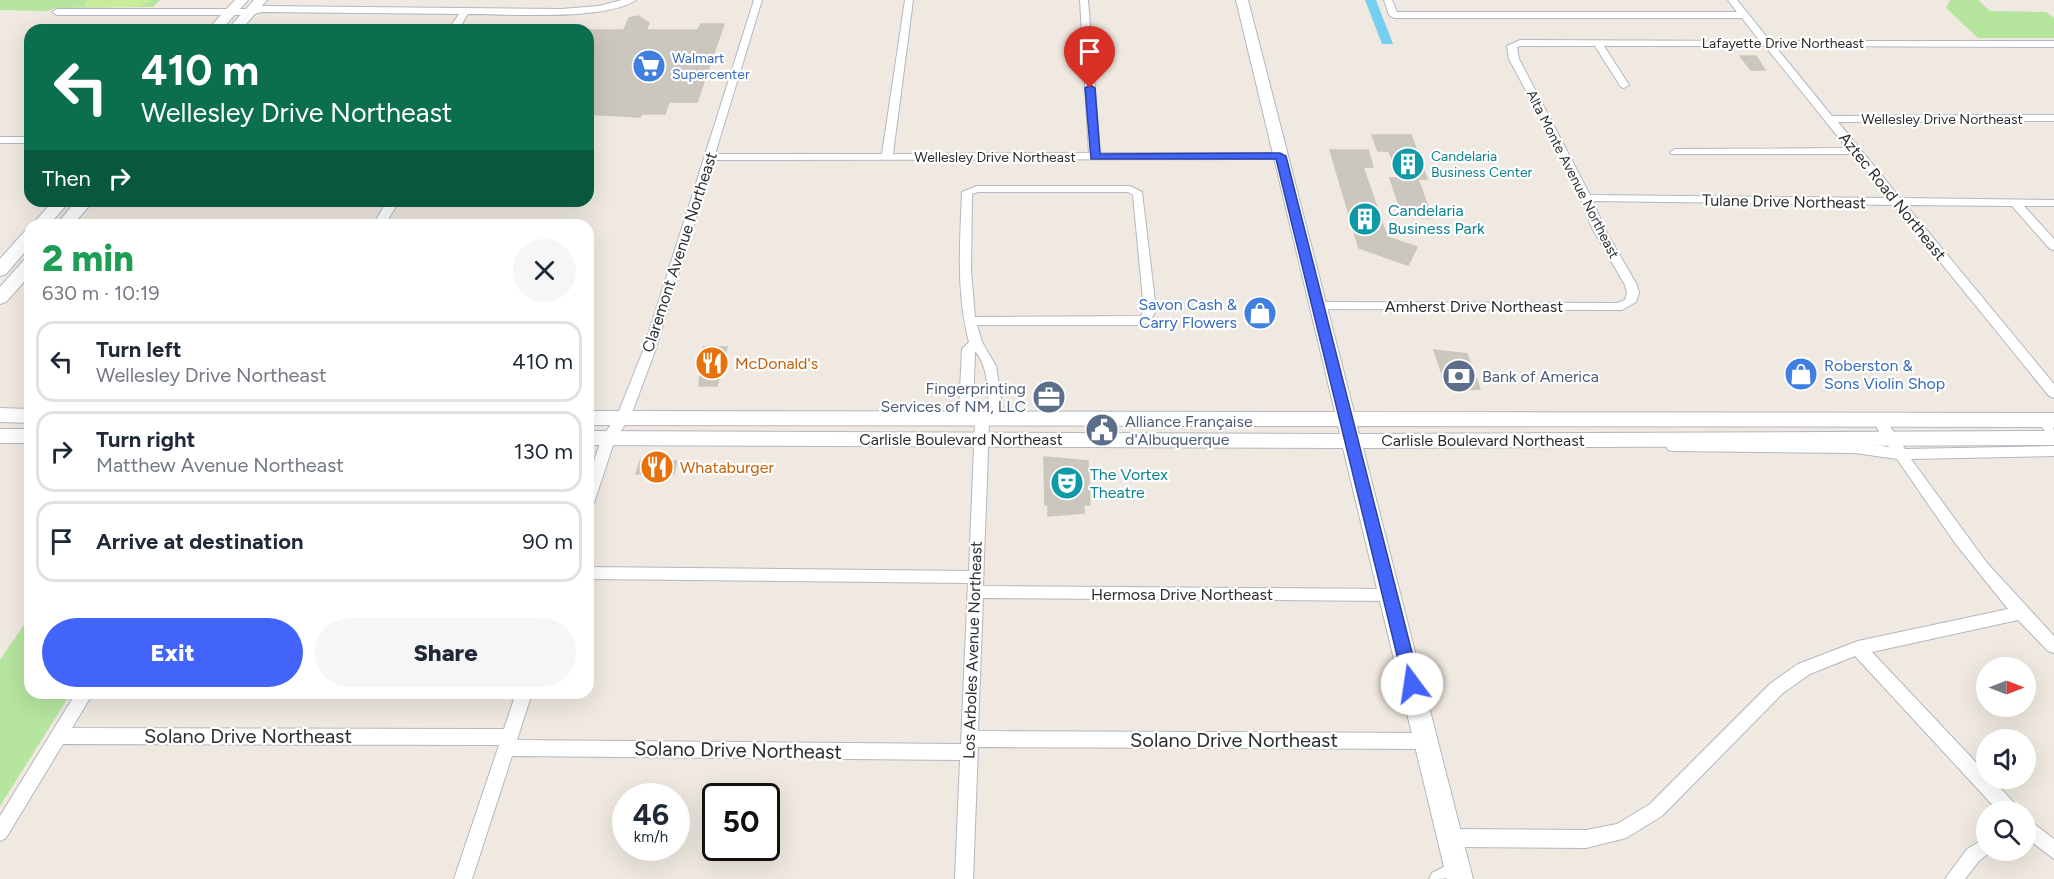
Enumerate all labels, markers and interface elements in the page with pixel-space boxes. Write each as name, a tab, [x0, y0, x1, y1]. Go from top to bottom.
pin	[1064, 26, 1115, 88]
icon: arrive	[1073, 35, 1106, 68]
street label: Lafayette Drive Northeast	[1702, 35, 1864, 52]
text: 410 m	[141, 45, 259, 96]
icon: left	[42, 48, 120, 126]
supermarket icon: Walmart Supercenter	[631, 48, 667, 84]
place label: Walmart Supercenter	[672, 50, 750, 83]
street label: Alta Monte Avenue Northeast	[1523, 87, 1623, 261]
text: Wellesley Drive Northeast	[141, 96, 452, 129]
street label: Wellesley Drive Northeast	[1861, 111, 2023, 128]
street label: Aztec Road Northeast	[1835, 128, 1950, 264]
building icon: Candelaria Business Center	[1390, 146, 1426, 182]
place label: Candelaria Business Center	[1431, 148, 1533, 181]
street label: Claremont Avenue Northeast	[638, 149, 721, 355]
street label: Wellesley Drive Northeast	[914, 149, 1076, 166]
icon: right	[103, 162, 136, 195]
text: Then	[42, 165, 91, 192]
street label: Tulane Drive Northeast	[1702, 191, 1866, 212]
building icon: Candelaria Business Park	[1347, 201, 1383, 237]
place label: Candelaria Business Park	[1388, 201, 1485, 238]
text: 2 min	[42, 237, 134, 280]
button: close	[513, 239, 576, 302]
text: 630 m · 10:19	[42, 281, 160, 305]
place label: Savon Cash & Carry Flowers	[1139, 295, 1238, 332]
shop icon: Savon Cash & Carry Flowers	[1242, 295, 1278, 331]
street label: Amherst Drive Northeast	[1385, 297, 1563, 316]
text: Turn left	[96, 336, 182, 363]
icon: left	[45, 345, 78, 378]
restaurant icon: McDonald's	[694, 345, 730, 381]
text: 410 m	[512, 348, 573, 375]
place label: McDonald's	[735, 354, 818, 373]
shop icon: Roberston & Sons Violin Shop	[1783, 356, 1819, 392]
place label: Roberston & Sons Violin Shop	[1824, 356, 1945, 393]
bank icon: Bank of America	[1441, 358, 1477, 394]
text: Wellesley Drive Northeast	[96, 363, 327, 387]
place label: Bank of America	[1482, 367, 1599, 386]
place label: Fingerprinting Services of NM, LLC	[880, 379, 1026, 416]
office icon: Fingerprinting Services of NM, LLC	[1031, 379, 1067, 415]
public building icon: Alliance Française d'Albuquerque	[1084, 412, 1120, 448]
place label: Alliance Française d'Albuquerque	[1125, 412, 1253, 449]
text: Turn right	[96, 426, 195, 453]
street label: Carlisle Boulevard Northeast	[859, 430, 1063, 449]
street label: Carlisle Boulevard Northeast	[1381, 431, 1585, 450]
icon: right	[45, 435, 78, 468]
text: 130 m	[514, 438, 573, 465]
restaurant icon: Whataburger	[639, 449, 675, 485]
text: Matthew Avenue Northeast	[96, 453, 344, 477]
place label: Whataburger	[680, 458, 774, 477]
theatre icon: The Vortex Theatre	[1049, 465, 1085, 501]
place label: The Vortex Theatre	[1090, 465, 1168, 502]
icon: arrive	[45, 525, 78, 558]
text: Arrive at destination	[96, 528, 304, 555]
text: 90 m	[522, 528, 573, 555]
street label: Los Arboles Avenue Northeast	[959, 541, 986, 759]
street label: Hermosa Drive Northeast	[1091, 585, 1273, 604]
button: Exit	[42, 618, 303, 687]
button: Share	[315, 618, 576, 687]
position arrow	[1380, 652, 1444, 716]
north arrow	[1976, 657, 2036, 717]
map controls	[1976, 657, 2036, 861]
street label: Solano Drive Northeast	[144, 724, 352, 748]
street label: Solano Drive Northeast	[1130, 728, 1338, 752]
button: sound	[1976, 729, 2036, 789]
street label: Solano Drive Northeast	[634, 736, 842, 764]
speed limit sign: 50	[702, 783, 780, 861]
text: 46	[633, 796, 669, 833]
button: search	[1976, 801, 2036, 861]
text: km/h	[634, 828, 668, 846]

